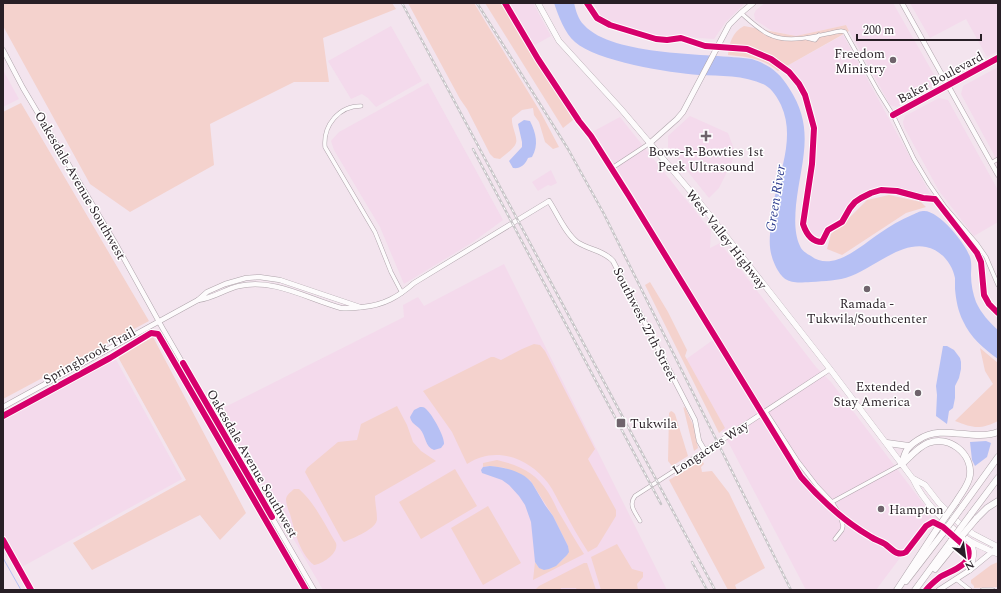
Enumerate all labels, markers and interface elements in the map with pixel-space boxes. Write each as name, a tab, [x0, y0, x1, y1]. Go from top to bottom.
scale bar	[857, 16, 981, 42]
text: 200 m	[863, 21, 894, 40]
place label: Freedom Ministry	[834, 44, 886, 79]
street label: Baker Boulevard	[894, 47, 987, 109]
marker: Freedom Ministry	[888, 55, 898, 65]
street label: Oakesdale Avenue Southwest	[29, 108, 131, 264]
marker: Bows-R-Bowties 1st Peek Ultrasound	[700, 130, 712, 142]
place label: Bows-R-Bowties 1st Peek Ultrasound	[648, 142, 764, 177]
water label: Green River	[760, 163, 791, 233]
street label: West Valley Highway	[681, 185, 772, 294]
street label: Southwest 27th Street	[608, 264, 683, 385]
marker: Ramada - Tukwila/Southcenter	[862, 284, 872, 294]
place label: Ramada - Tukwila/Southcenter	[807, 294, 927, 329]
street label: Springbrook Trail	[40, 322, 140, 390]
place label: Extended Stay America	[834, 377, 911, 412]
street label: Oakesdale Avenue Southwest	[201, 386, 303, 542]
marker: Extended Stay America	[913, 388, 923, 398]
place label: Tukwila	[630, 414, 678, 434]
street label: Longacres Way	[668, 415, 753, 480]
marker: Tukwila	[615, 417, 627, 429]
place label: Hampton	[889, 500, 944, 520]
marker: Hampton	[876, 504, 886, 514]
north arrow	[945, 537, 985, 577]
text: N	[962, 556, 978, 575]

